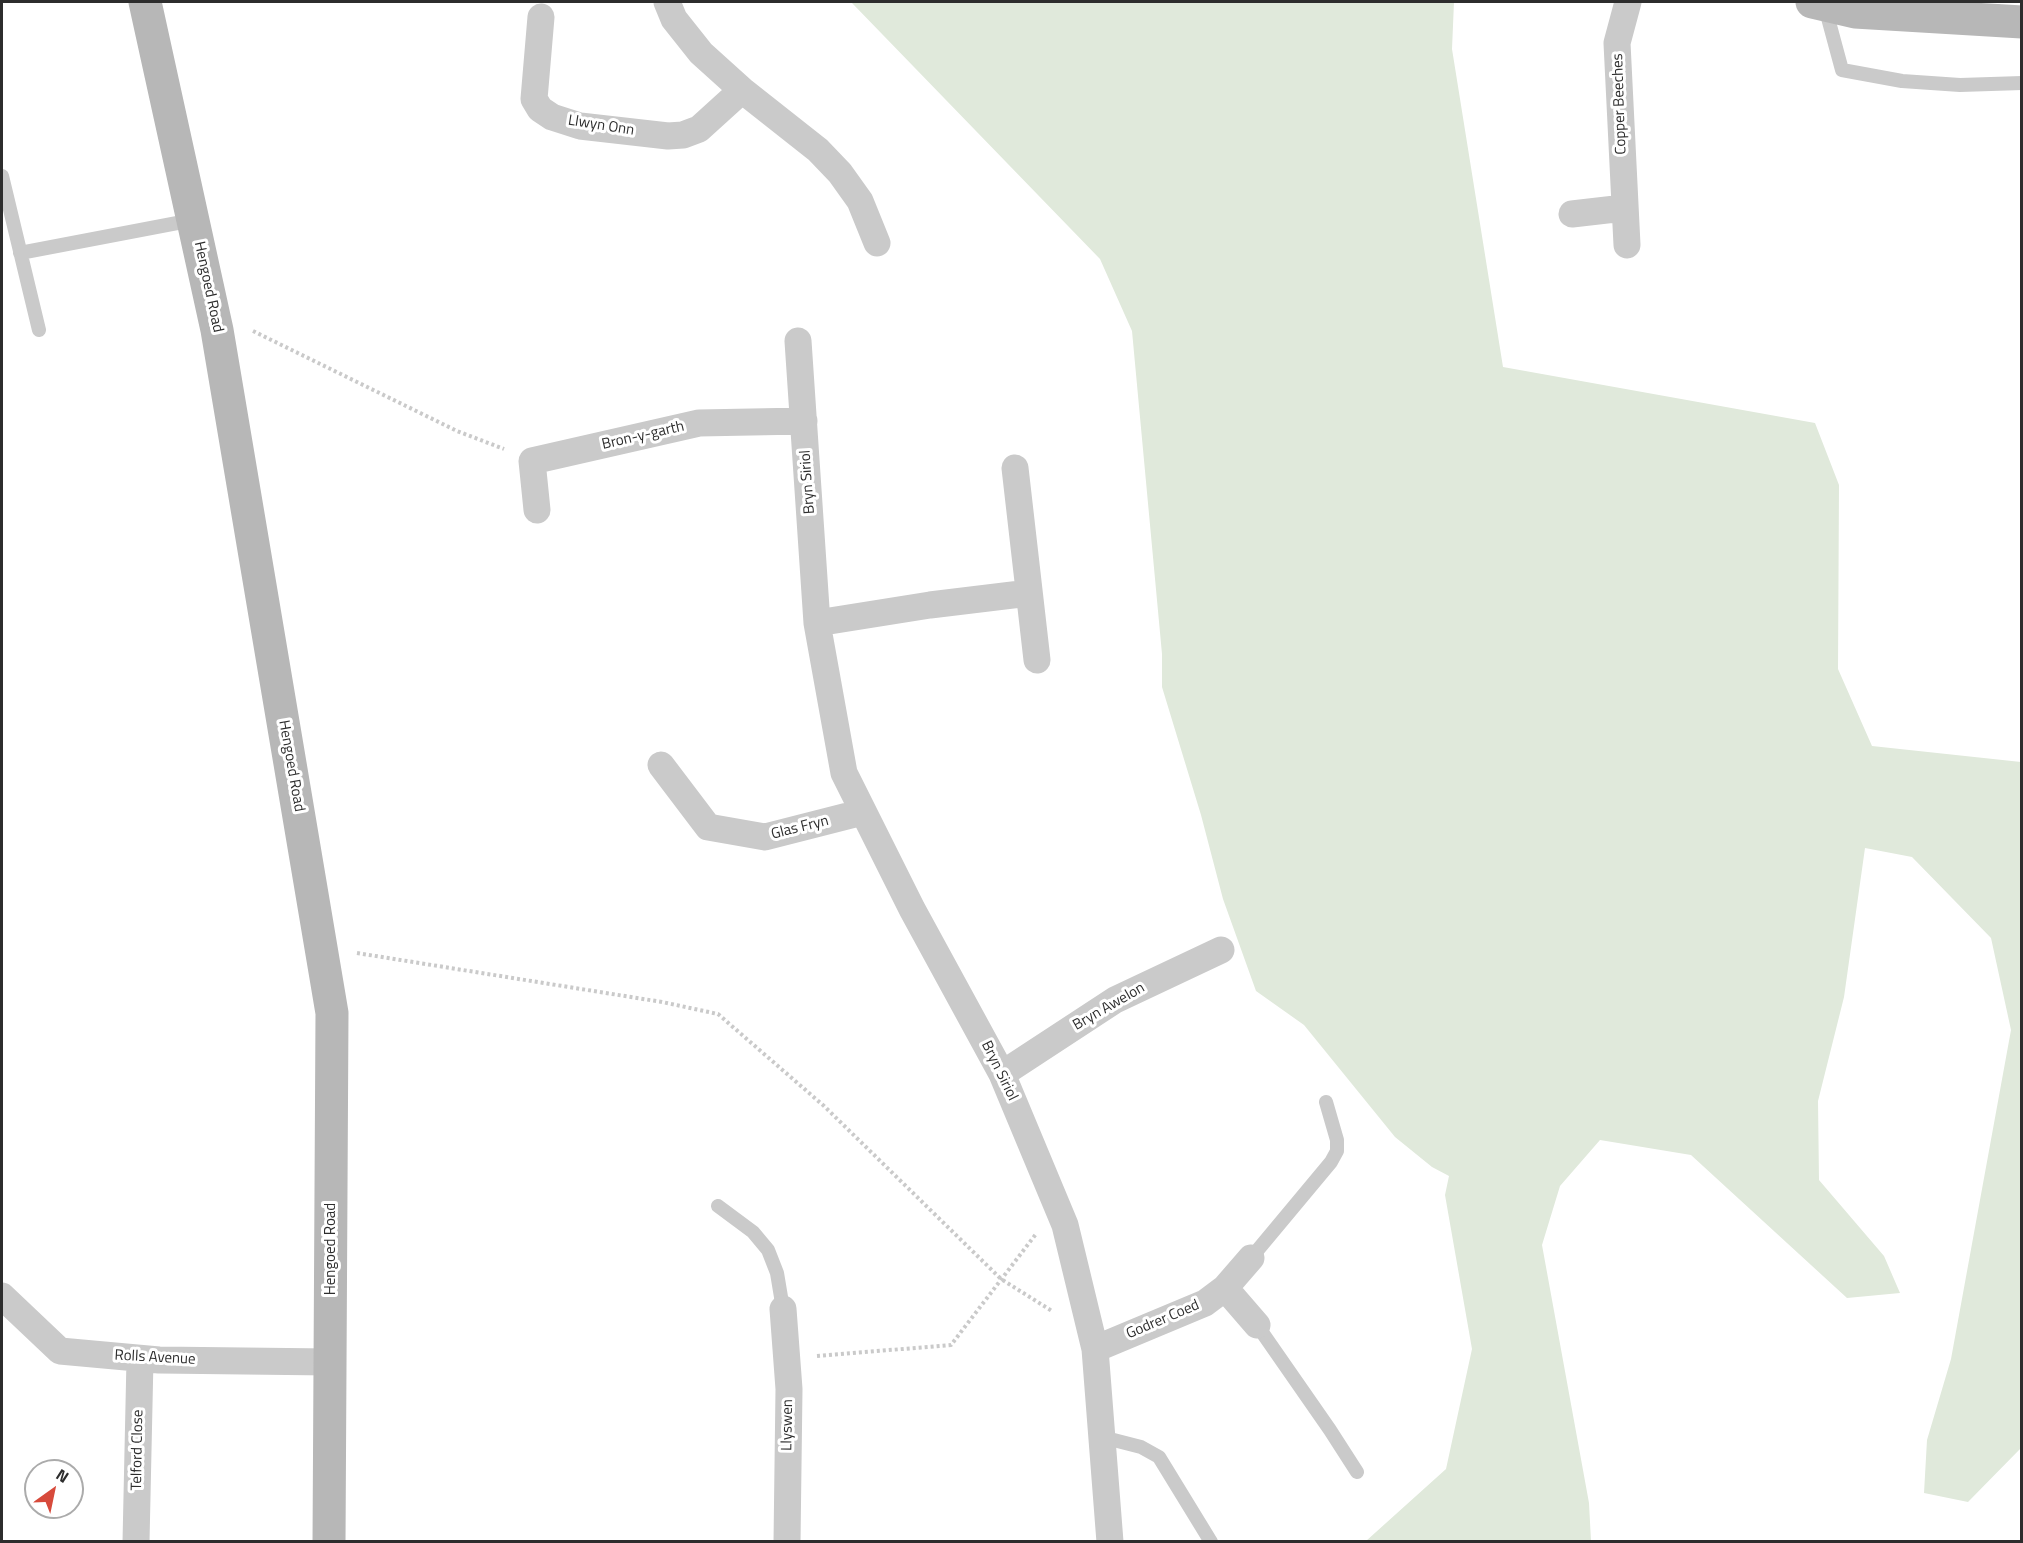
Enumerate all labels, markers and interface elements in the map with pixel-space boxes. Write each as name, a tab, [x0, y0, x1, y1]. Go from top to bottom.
street label: Copper Beeches	[1609, 53, 1631, 155]
street label: Llwyn Onn	[567, 112, 635, 140]
street label: Hengoed Road	[190, 240, 226, 334]
street label: Bron-y-garth	[600, 418, 686, 454]
street label: Bryn Siriol	[797, 449, 819, 515]
street label: Hengoed Road	[274, 719, 308, 813]
street label: Glas Fryn	[769, 812, 831, 844]
street label: Bryn Awelon	[1070, 979, 1148, 1035]
street label: Bryn Siriol	[977, 1038, 1021, 1104]
street label: Hengoed Road	[322, 1203, 340, 1295]
street label: Godrer Coed	[1124, 1297, 1202, 1343]
street label: Rolls Avenue	[114, 1347, 196, 1369]
street label: Llyswen	[779, 1399, 797, 1451]
street label: Telford Close	[128, 1410, 148, 1490]
north arrow	[24, 1459, 84, 1519]
text: N	[52, 1462, 74, 1489]

